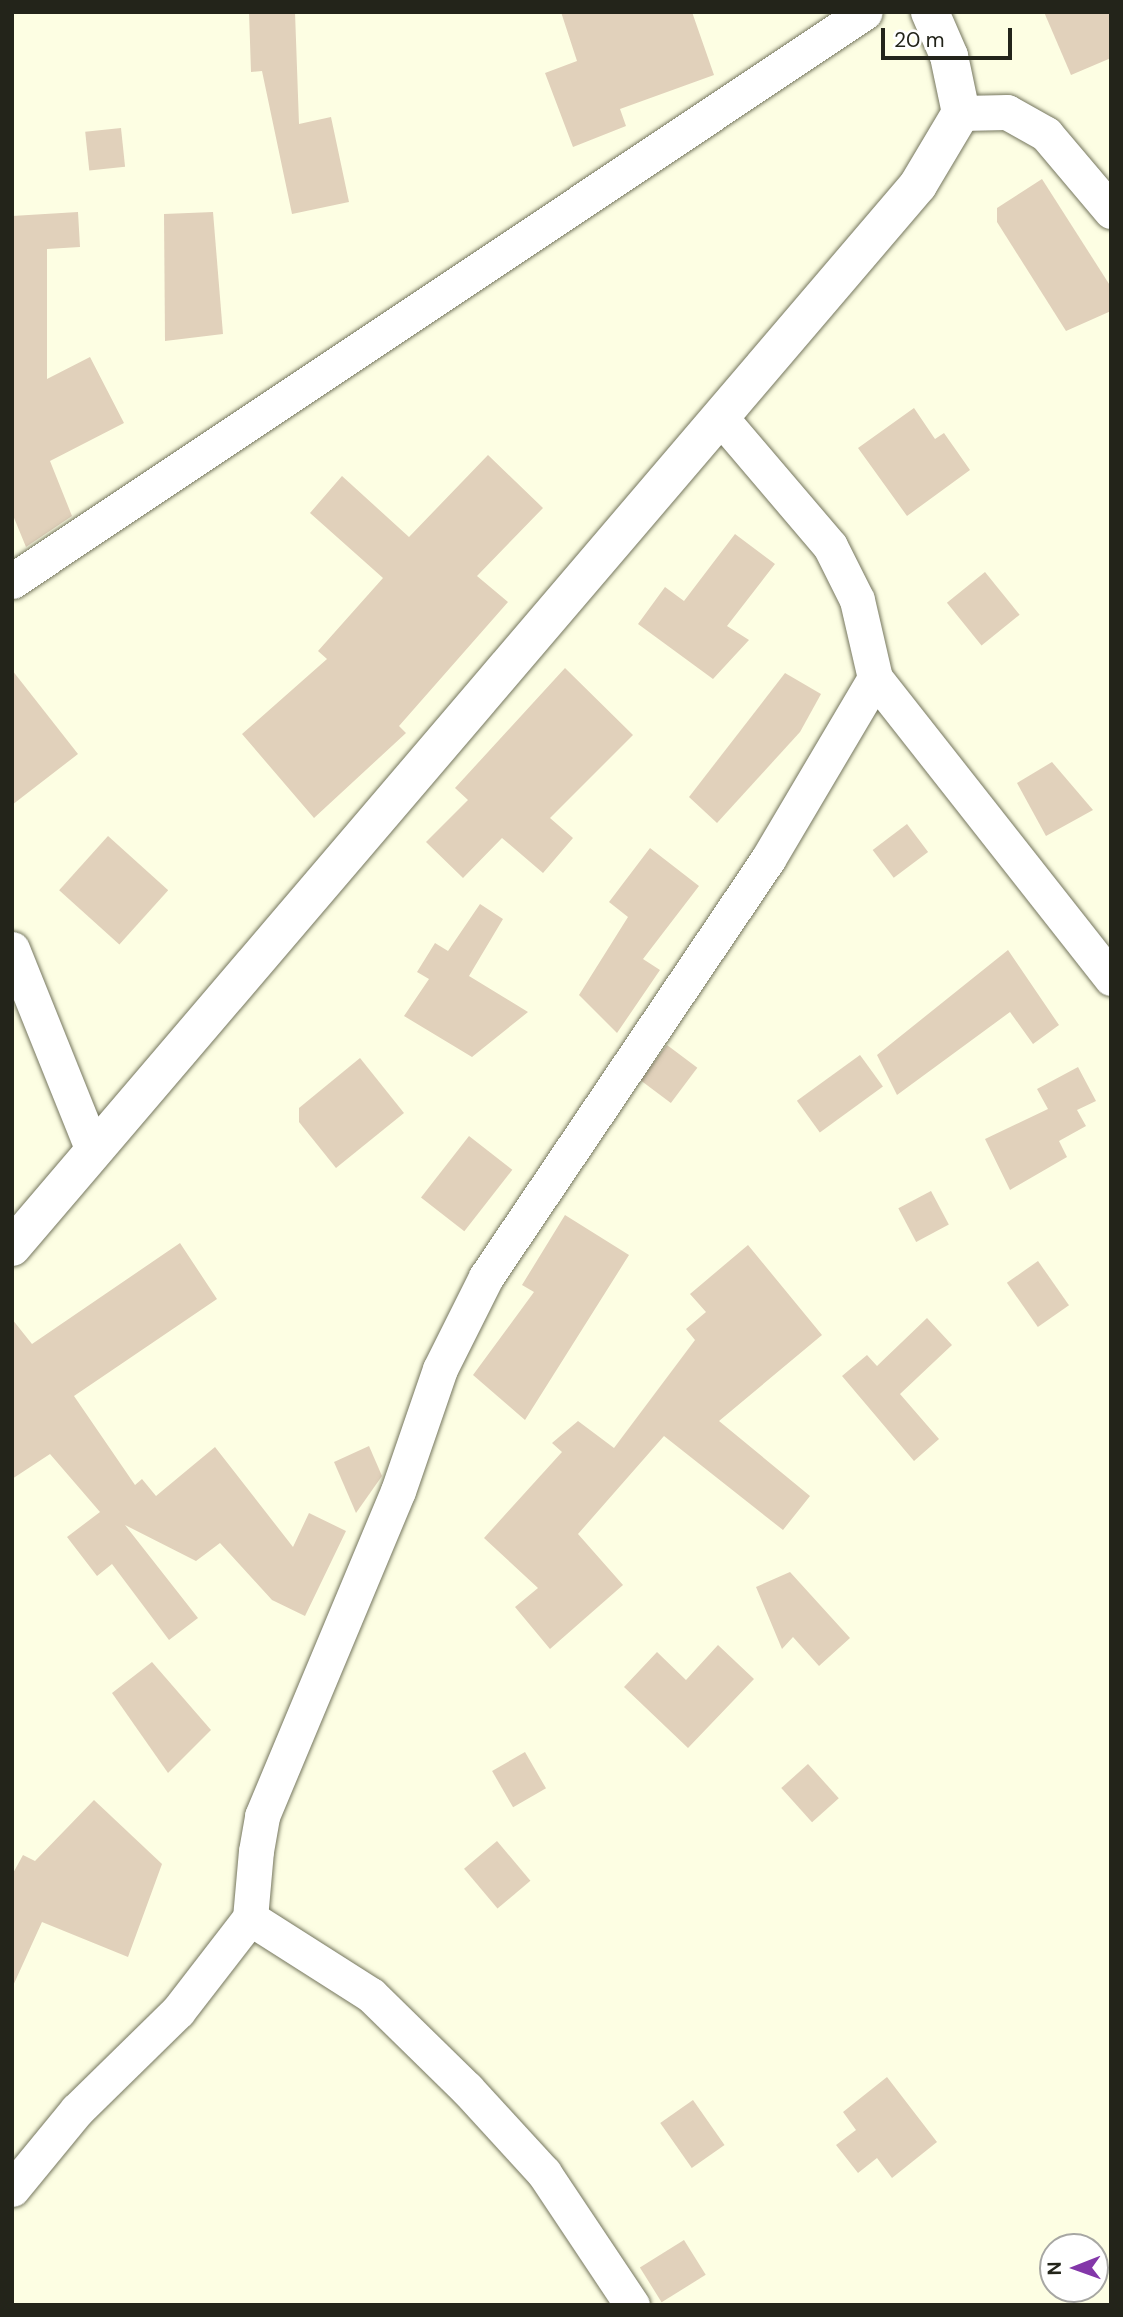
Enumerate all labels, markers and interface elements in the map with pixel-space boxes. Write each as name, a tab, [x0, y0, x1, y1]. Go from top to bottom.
scale bar	[885, 14, 1016, 58]
text: 20 m	[894, 26, 945, 54]
north arrow	[1039, 2233, 1109, 2303]
text: N	[1042, 2261, 1067, 2275]

